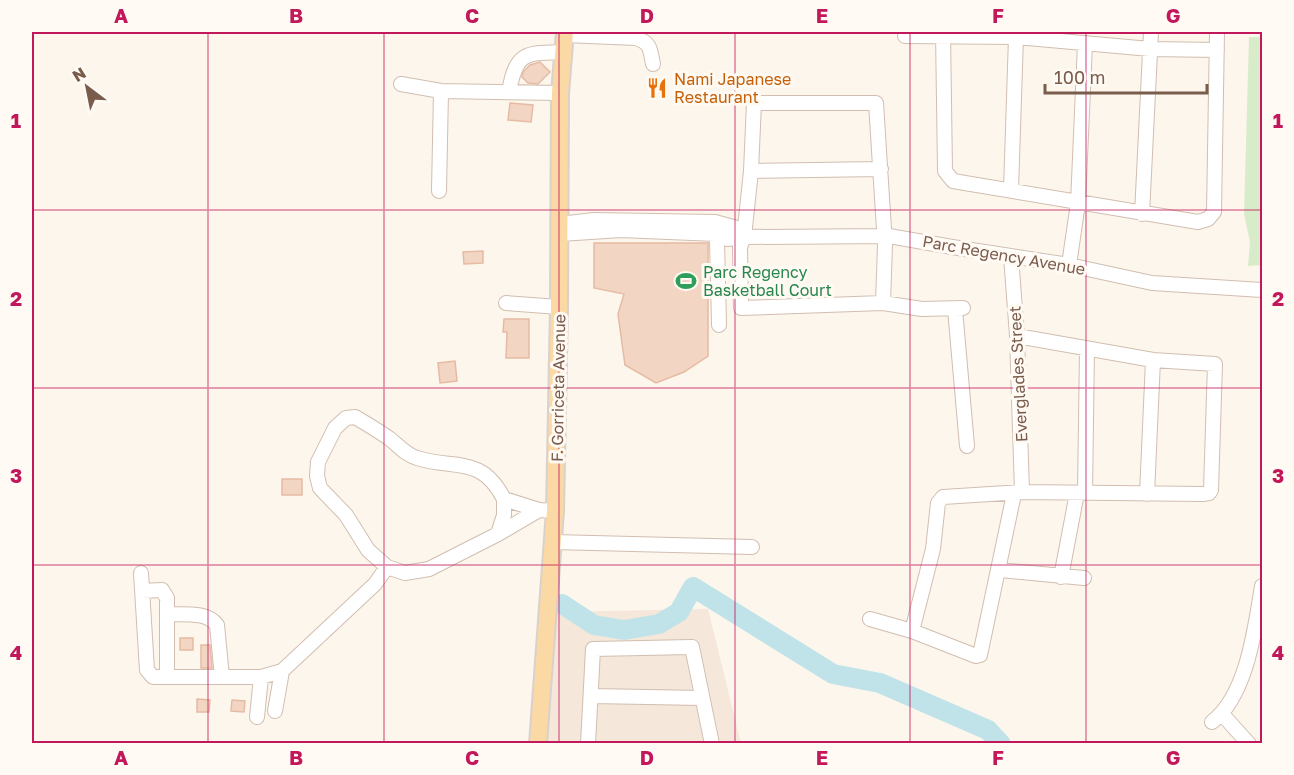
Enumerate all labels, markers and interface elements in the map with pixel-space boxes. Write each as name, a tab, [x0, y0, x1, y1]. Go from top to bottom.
text: A	[114, 3, 128, 27]
text: B	[289, 3, 303, 27]
text: C	[465, 3, 479, 27]
text: D	[640, 3, 654, 27]
text: E	[816, 3, 828, 27]
text: F	[992, 3, 1004, 27]
text: G	[1166, 3, 1180, 27]
north arrow	[57, 57, 117, 117]
scale bar	[1045, 57, 1207, 95]
text: N	[69, 63, 90, 86]
text: 100 m	[1054, 66, 1105, 88]
place label: Nami Japanese Restaurant	[674, 69, 791, 107]
restaurant icon: Nami Japanese Restaurant	[645, 76, 669, 100]
text: 1	[11, 108, 21, 132]
text: 1	[1273, 108, 1283, 132]
street label: Parc Regency Avenue	[921, 231, 1087, 279]
place label: Parc Regency Basketball Court	[703, 262, 832, 300]
sports icon: Parc Regency Basketball Court	[674, 269, 698, 293]
text: 2	[10, 286, 22, 310]
text: 2	[1272, 286, 1284, 310]
street label: Everglades Street	[1004, 305, 1032, 443]
street label: F. Gorriceta Avenue	[547, 314, 569, 462]
text: 3	[10, 463, 22, 487]
text: 3	[1272, 463, 1284, 487]
text: 4	[10, 640, 22, 664]
text: 4	[1272, 640, 1284, 664]
text: A	[114, 745, 128, 769]
text: B	[289, 745, 303, 769]
text: C	[465, 745, 479, 769]
text: D	[640, 745, 654, 769]
text: E	[816, 745, 828, 769]
text: F	[992, 745, 1004, 769]
text: G	[1166, 745, 1180, 769]

